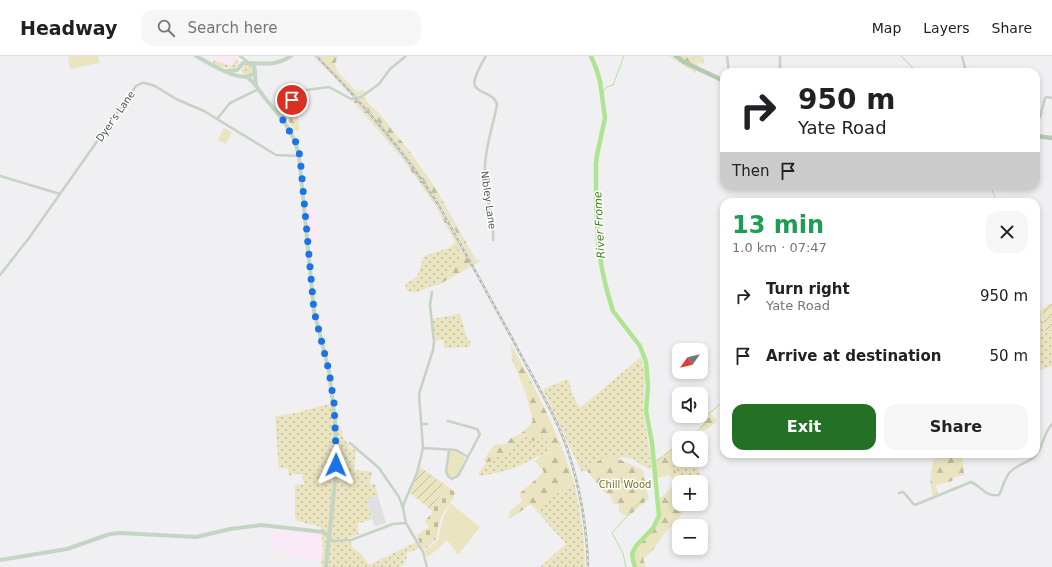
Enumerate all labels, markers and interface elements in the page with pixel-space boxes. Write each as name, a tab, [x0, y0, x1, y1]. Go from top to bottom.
search box	[141, 10, 421, 46]
text: Headway	[20, 17, 117, 39]
icon: search	[155, 17, 177, 39]
text: Search here	[187, 19, 278, 37]
text: Map	[872, 20, 901, 36]
text: Layers	[923, 20, 970, 36]
text: Share	[992, 20, 1032, 36]
pin	[275, 83, 309, 117]
text: 950 m	[798, 83, 895, 116]
icon: right	[732, 84, 784, 136]
street label: Dyer's Lane	[94, 89, 137, 144]
icon: arrive	[281, 89, 303, 111]
text: Yate Road	[798, 117, 887, 138]
icon: arrive	[777, 160, 799, 182]
text: Then	[732, 162, 769, 180]
street label: Nibley Lane	[479, 170, 498, 230]
water label: River Frome	[591, 191, 608, 259]
text: 13 min	[732, 211, 824, 239]
button: close	[986, 211, 1028, 253]
text: 1.0 km · 07:47	[732, 240, 827, 255]
text: Turn right	[766, 280, 850, 298]
icon: right	[732, 285, 754, 307]
text: 950 m	[980, 287, 1028, 305]
text: Yate Road	[766, 298, 830, 313]
north arrow	[672, 343, 708, 379]
map controls	[672, 343, 708, 555]
icon: arrive	[732, 345, 754, 367]
text: Arrive at destination	[766, 347, 941, 365]
text: 50 m	[990, 347, 1028, 365]
button: sound	[672, 387, 708, 423]
button: Exit	[732, 404, 876, 450]
button: Share	[884, 404, 1028, 450]
button: search	[672, 431, 708, 467]
position arrow	[315, 444, 357, 486]
button: +	[672, 475, 708, 511]
park label: Chill Wood	[599, 479, 651, 490]
button: −	[672, 519, 708, 555]

